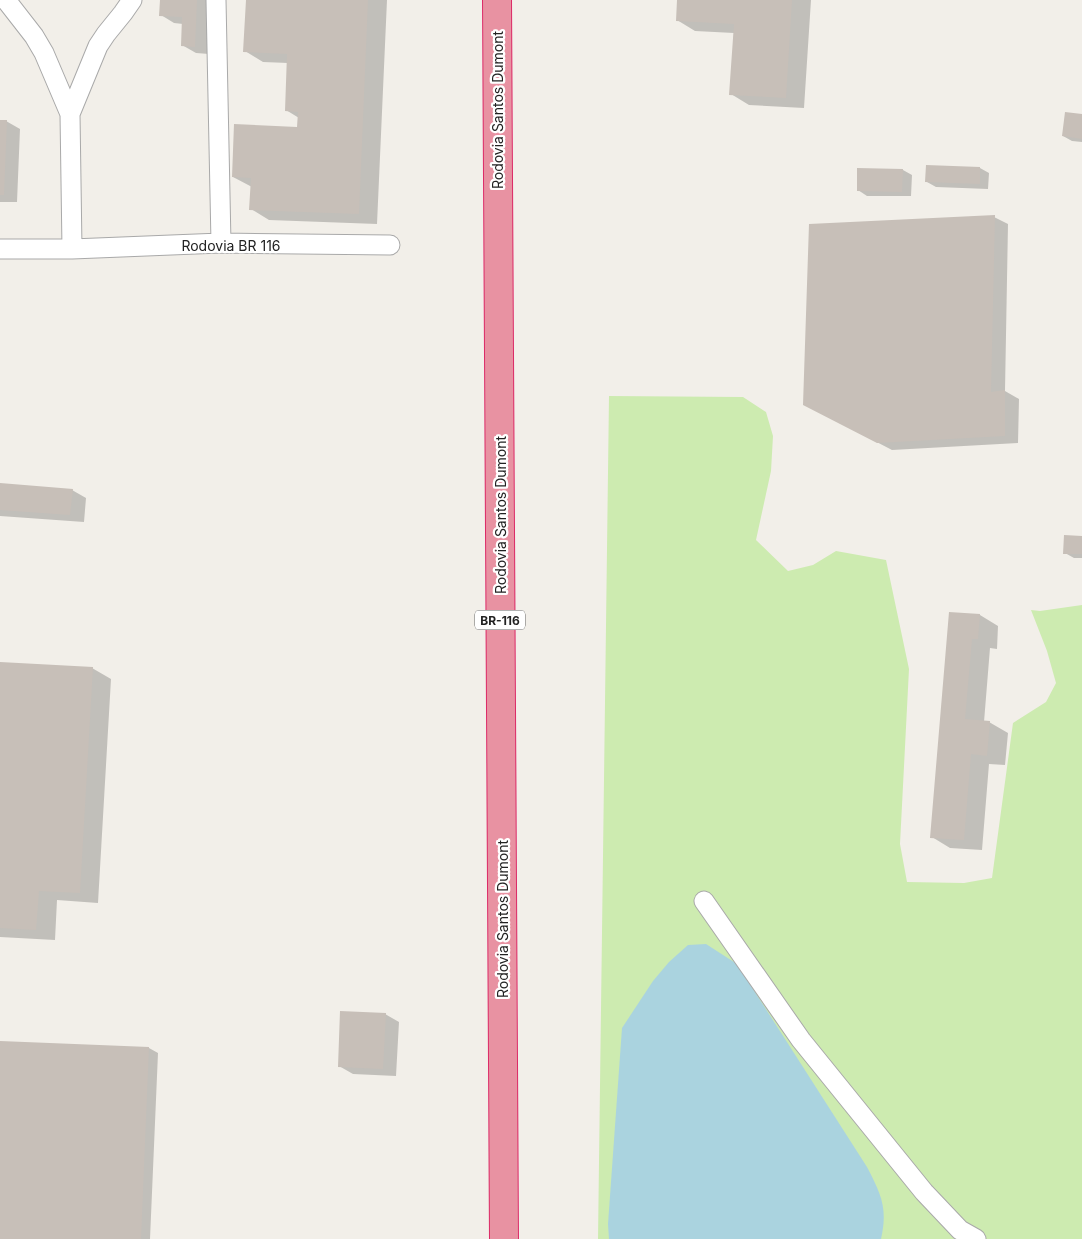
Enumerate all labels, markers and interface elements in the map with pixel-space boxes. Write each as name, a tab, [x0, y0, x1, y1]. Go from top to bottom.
street label: Rodovia Santos Dumont	[489, 31, 506, 189]
street label: Rodovia BR 116	[181, 237, 281, 254]
street label: Rodovia Santos Dumont	[492, 436, 509, 594]
road number: BR-116	[475, 610, 525, 630]
street label: Rodovia Santos Dumont	[494, 840, 511, 998]

